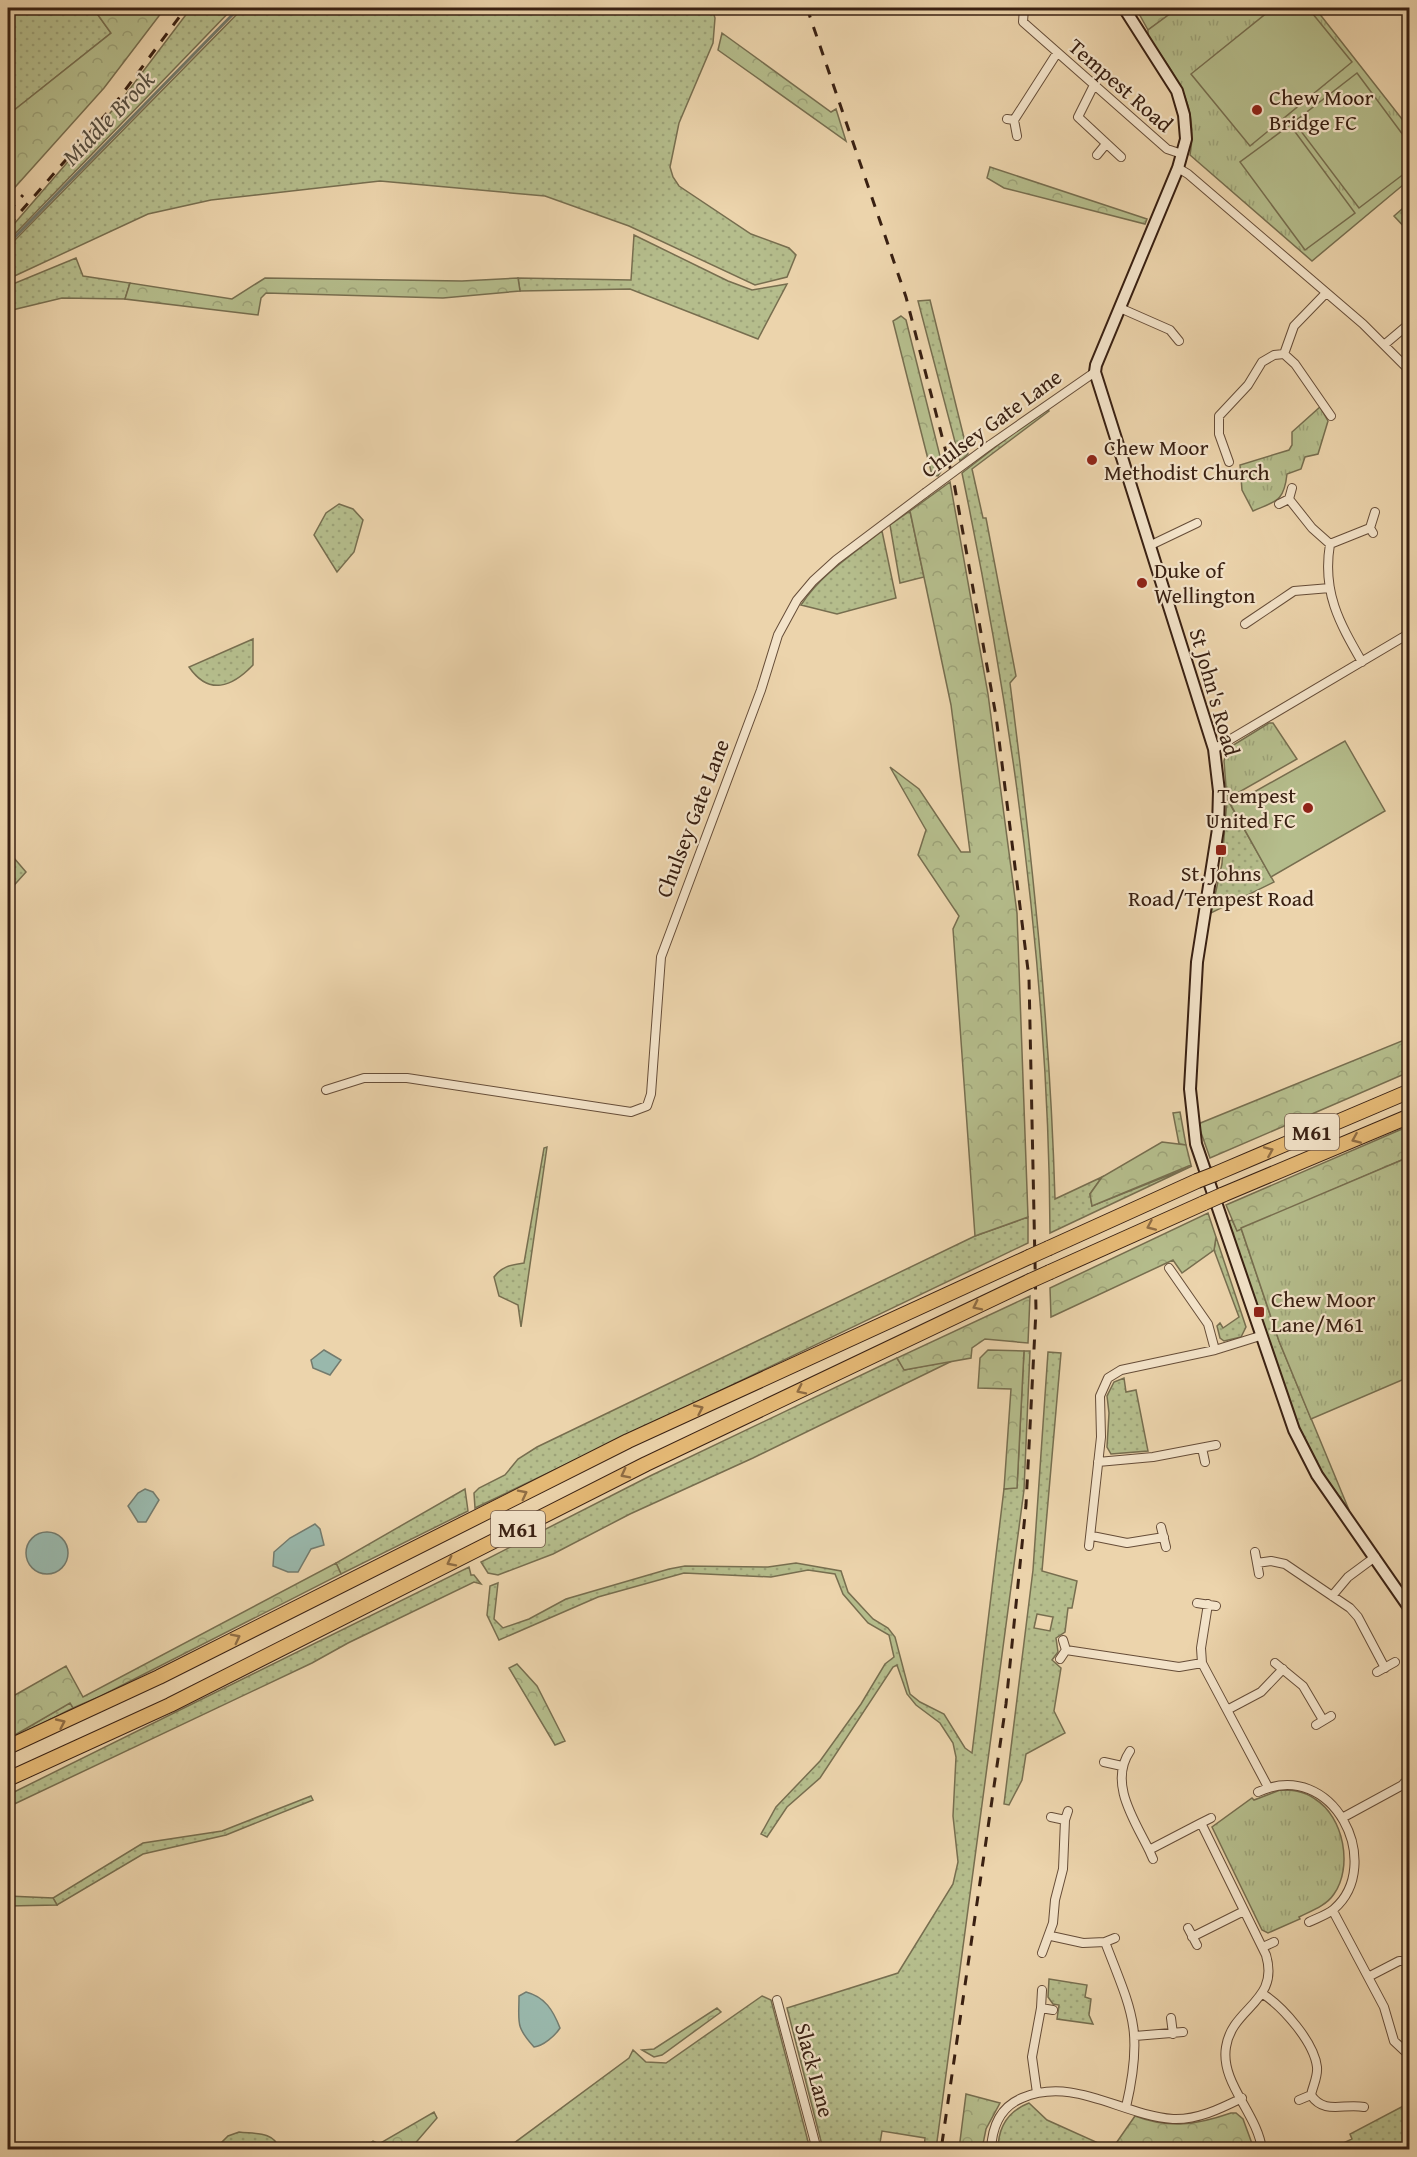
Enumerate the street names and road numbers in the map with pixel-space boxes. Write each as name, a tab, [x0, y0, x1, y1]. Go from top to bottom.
street label: Tempest Road	[1062, 30, 1180, 140]
street label: Chulsey Gate Lane	[914, 361, 1068, 485]
street label: St John's Road	[1181, 624, 1249, 760]
street label: Chulsey Gate Lane	[647, 734, 737, 902]
road number: M61	[1285, 1114, 1339, 1150]
road number: M61	[491, 1511, 545, 1547]
street label: Slack Lane	[787, 2019, 843, 2121]

